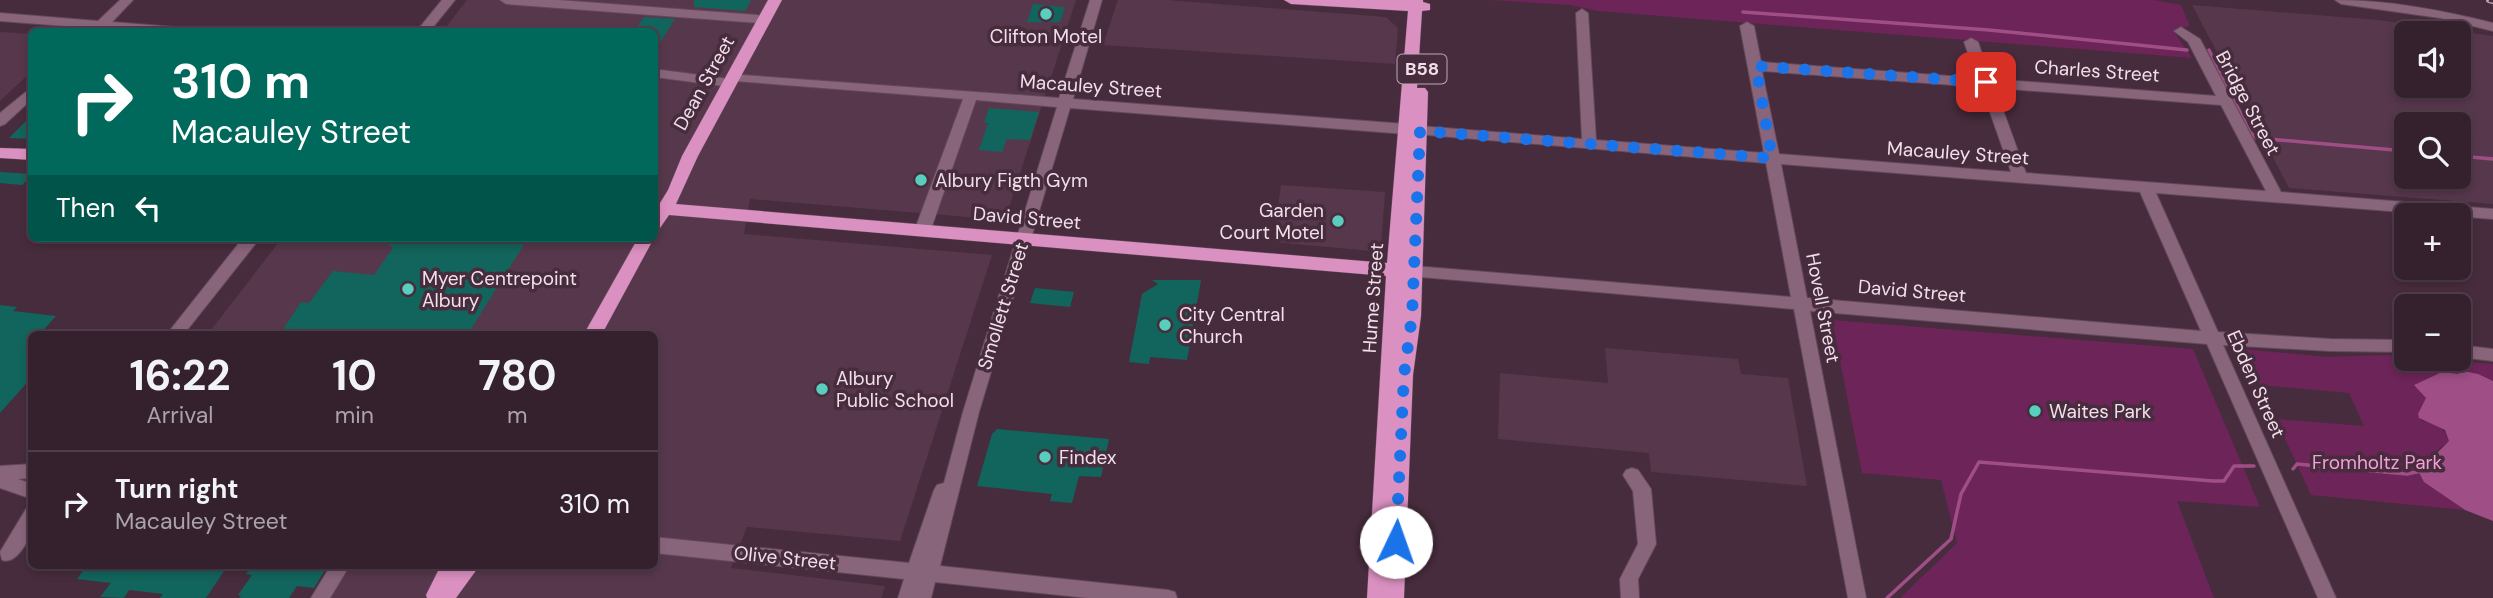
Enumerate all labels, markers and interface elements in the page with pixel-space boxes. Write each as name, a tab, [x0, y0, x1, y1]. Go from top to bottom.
marker: Clifton Motel	[1038, 6, 1054, 22]
map controls	[2394, 21, 2471, 371]
button: sound	[2394, 21, 2471, 98]
place label: Clifton Motel	[990, 24, 1102, 49]
street label: Dean Street	[668, 31, 740, 135]
street label: Bridge Street	[2210, 46, 2286, 160]
text: 310 m	[171, 49, 310, 113]
pin	[1956, 52, 2016, 112]
street label: Charles Street	[2034, 54, 2160, 88]
road number: B58	[1398, 55, 1446, 84]
icon: right	[56, 56, 147, 147]
icon: arrive	[1967, 63, 2005, 101]
street label: Macauley Street	[1019, 69, 1163, 103]
text: Macauley Street	[171, 111, 411, 153]
button: search	[2394, 112, 2471, 189]
street label: Macauley Street	[1886, 136, 2030, 170]
place label: Albury Figth Gym	[935, 168, 1088, 193]
marker: Albury Figth Gym	[913, 172, 929, 188]
icon: left	[129, 189, 167, 227]
text: Then	[56, 191, 115, 225]
place label: Garden Court Motel	[1220, 198, 1324, 245]
street label: David Street	[972, 201, 1082, 235]
button: +	[2394, 203, 2471, 280]
marker: Garden Court Motel	[1330, 213, 1346, 229]
street label: Smollett Street	[972, 239, 1034, 373]
street label: Hume Street	[1357, 242, 1389, 354]
street label: Hovell Street	[1800, 251, 1846, 365]
place label: Myer Centrepoint Albury	[422, 266, 577, 313]
street label: David Street	[1857, 274, 1967, 308]
marker: Myer Centrepoint Albury	[400, 281, 416, 297]
button: −	[2394, 294, 2471, 371]
place label: City Central Church	[1179, 302, 1285, 349]
marker: City Central Church	[1157, 317, 1173, 333]
street label: Ebden Street	[2221, 326, 2291, 442]
text: 16:22	[129, 348, 230, 403]
text: 10	[332, 348, 377, 403]
text: 780	[478, 348, 557, 403]
place label: Albury Public School	[836, 366, 954, 413]
marker: Albury Public School	[814, 381, 830, 397]
place label: Waites Park	[2049, 399, 2152, 424]
text: Arrival	[146, 400, 213, 430]
text: min	[335, 400, 374, 430]
text: m	[507, 400, 528, 430]
marker: Waites Park	[2027, 403, 2043, 419]
place label: Findex	[1059, 445, 1117, 470]
marker: Findex	[1037, 449, 1053, 465]
park label: Fromholtz Park	[2312, 450, 2443, 475]
text: Turn right	[115, 472, 239, 506]
icon: right	[56, 485, 94, 523]
text: 310 m	[559, 487, 630, 521]
position arrow	[1359, 505, 1433, 579]
text: Macauley Street	[115, 506, 288, 536]
street label: Olive Street	[733, 540, 837, 576]

